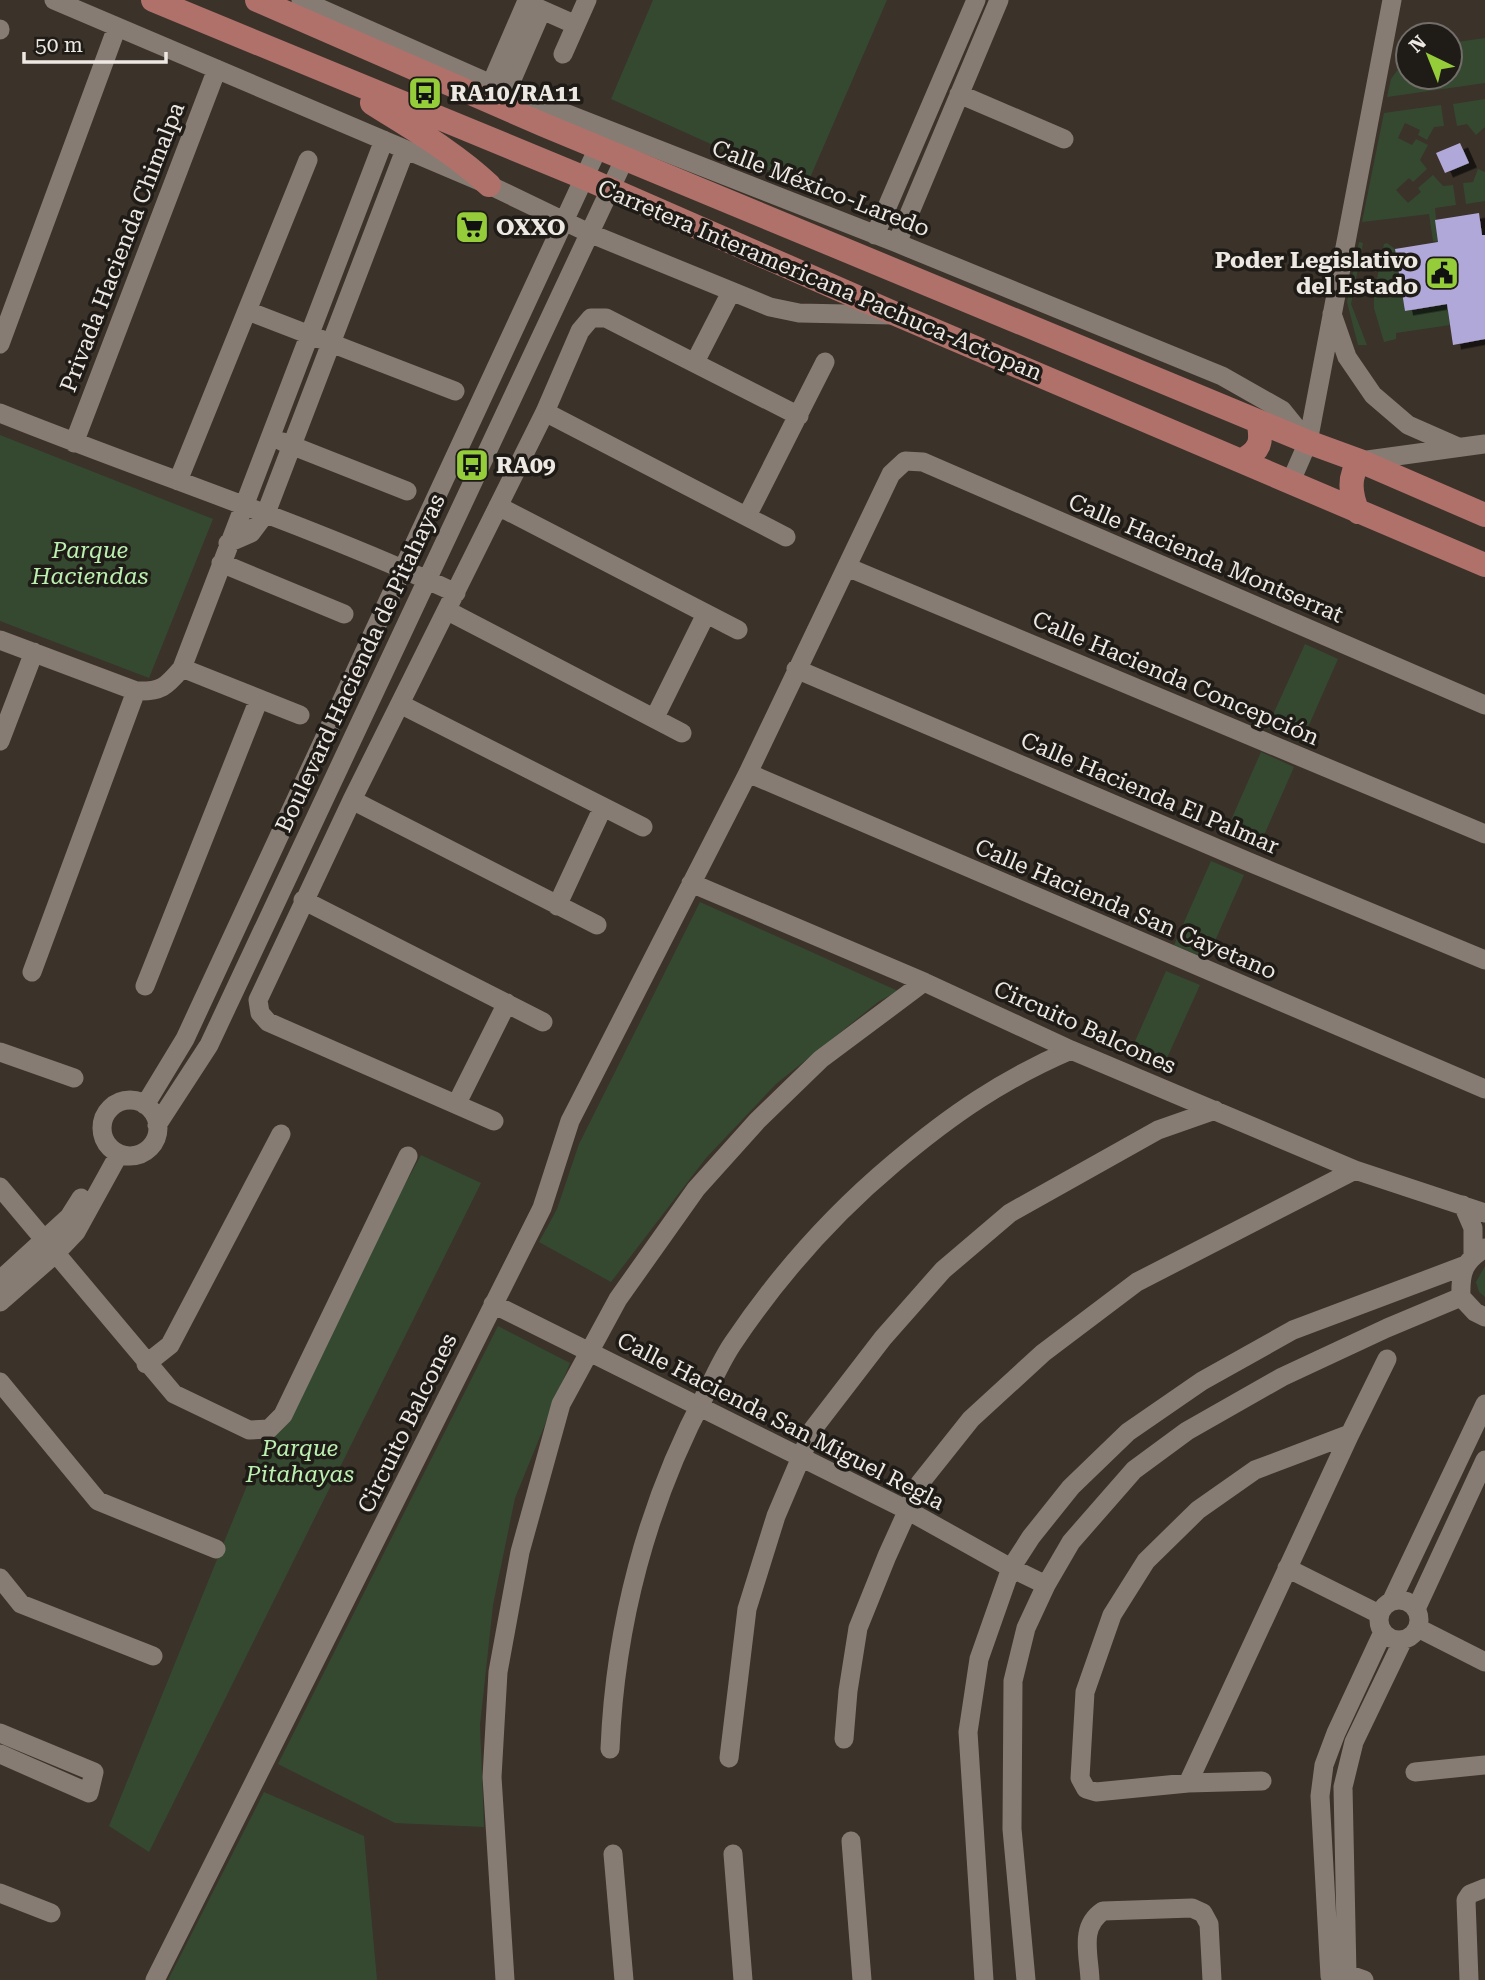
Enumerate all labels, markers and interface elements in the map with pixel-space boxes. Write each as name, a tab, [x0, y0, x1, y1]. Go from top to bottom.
scale bar	[24, 21, 166, 65]
north arrow	[1394, 21, 1464, 91]
text: N	[1405, 30, 1431, 57]
text: 50 m	[35, 33, 83, 57]
bus stop icon: RA10/RA11	[406, 74, 444, 112]
place label: RA10/RA11	[450, 80, 581, 107]
street label: Privada Hacienda Chimalpa	[55, 98, 190, 396]
street label: Calle México-Laredo	[708, 134, 934, 242]
street label: Carretera Interamericana Pachuca-Actopan	[594, 174, 1046, 387]
supermarket icon: OXXO	[453, 208, 491, 246]
place label: OXXO	[496, 214, 565, 241]
place label: Poder Legislativo del Estado	[1215, 247, 1418, 300]
public building icon: Poder Legislativo del Estado	[1423, 254, 1461, 292]
bus stop icon: RA09	[453, 446, 491, 484]
place label: RA09	[496, 452, 556, 479]
street label: Calle Hacienda Montserrat	[1064, 488, 1348, 629]
street label: Boulevard Hacienda de Pitahayas	[270, 490, 451, 837]
park label: Parque Haciendas	[31, 537, 148, 590]
street label: Calle Hacienda Concepción	[1028, 606, 1323, 751]
street label: Calle Hacienda El Palmar	[1017, 727, 1283, 860]
street label: Calle Hacienda San Cayetano	[971, 834, 1281, 985]
street label: Circuito Balcones	[990, 975, 1180, 1080]
street label: Calle Hacienda San Miguel Regla	[613, 1327, 949, 1516]
street label: Circuito Balcones	[352, 1329, 463, 1517]
park label: Parque Pitahayas	[245, 1435, 354, 1488]

